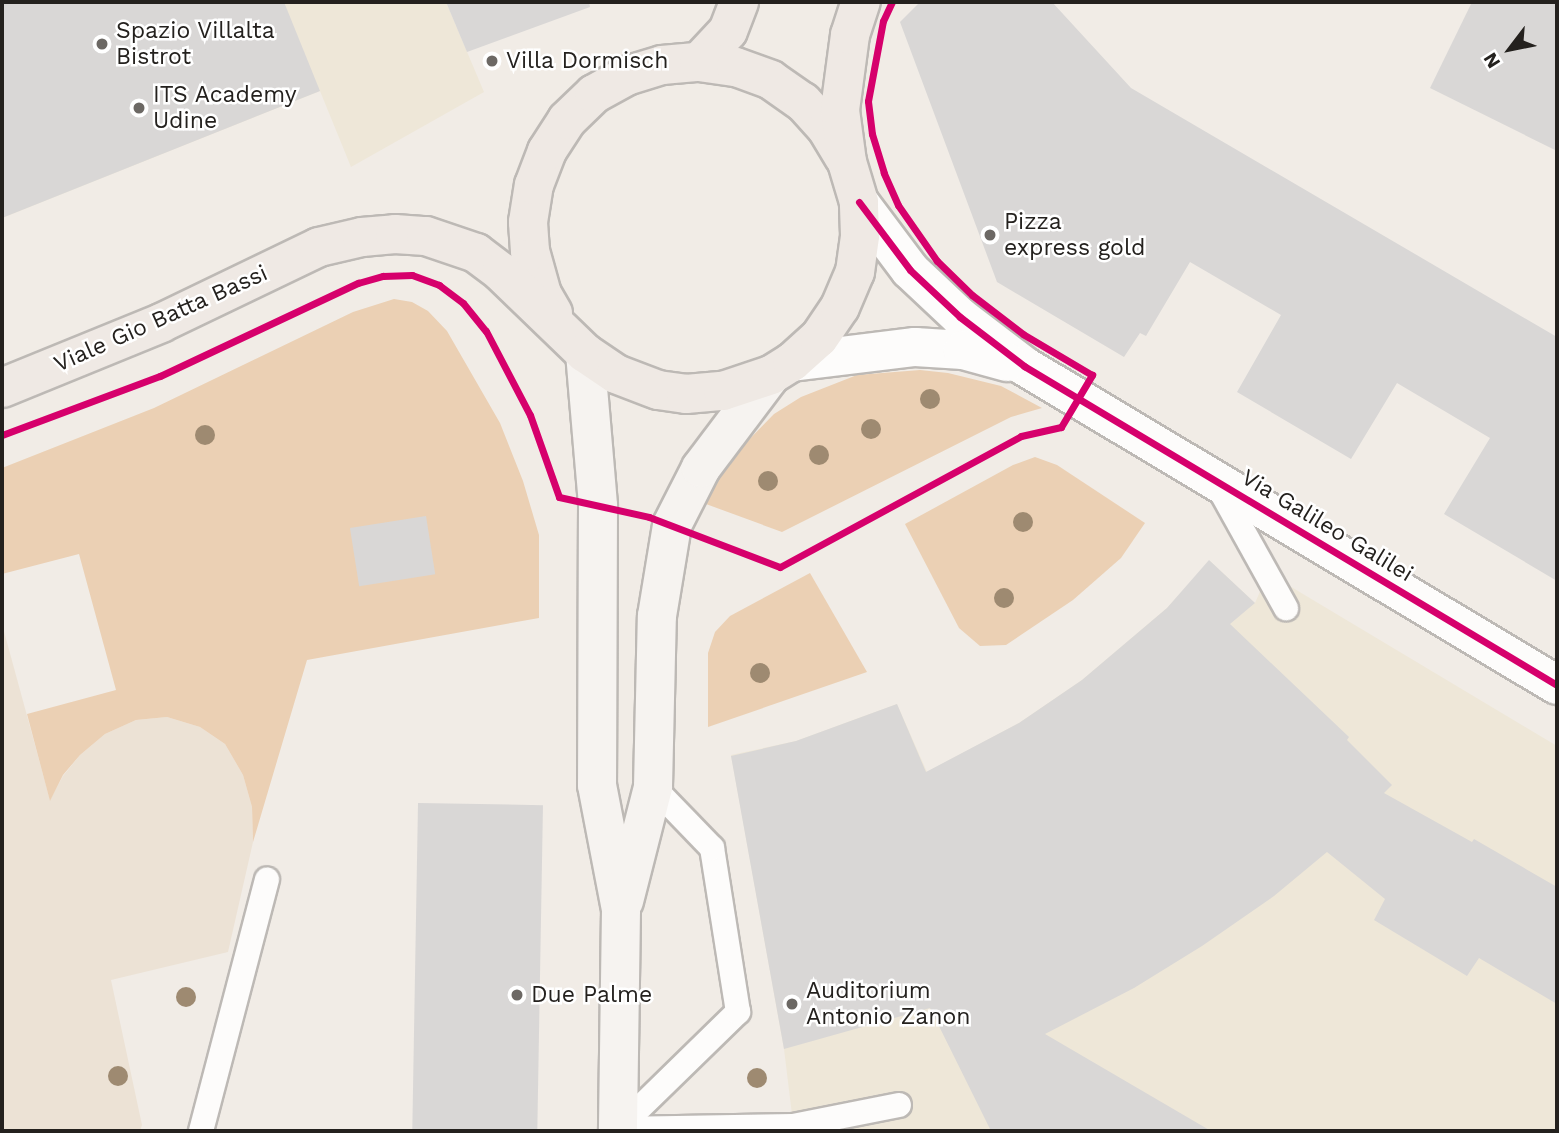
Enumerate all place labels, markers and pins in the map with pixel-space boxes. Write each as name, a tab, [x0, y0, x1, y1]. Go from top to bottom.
place label: Spazio Villalta Bistrot	[116, 17, 275, 71]
marker: Spazio Villalta Bistrot	[94, 36, 110, 52]
place label: Villa Dormisch	[506, 47, 669, 75]
marker: Villa Dormisch	[484, 53, 500, 69]
place label: ITS Academy Udine	[153, 81, 298, 135]
marker: ITS Academy Udine	[131, 100, 147, 116]
place label: Pizza express gold	[1004, 208, 1145, 262]
marker: Pizza express gold	[982, 227, 998, 243]
place label: Auditorium Antonio Zanon	[806, 977, 970, 1031]
place label: Due Palme	[531, 981, 652, 1009]
marker: Due Palme	[509, 987, 525, 1003]
marker: Auditorium Antonio Zanon	[784, 996, 800, 1012]

